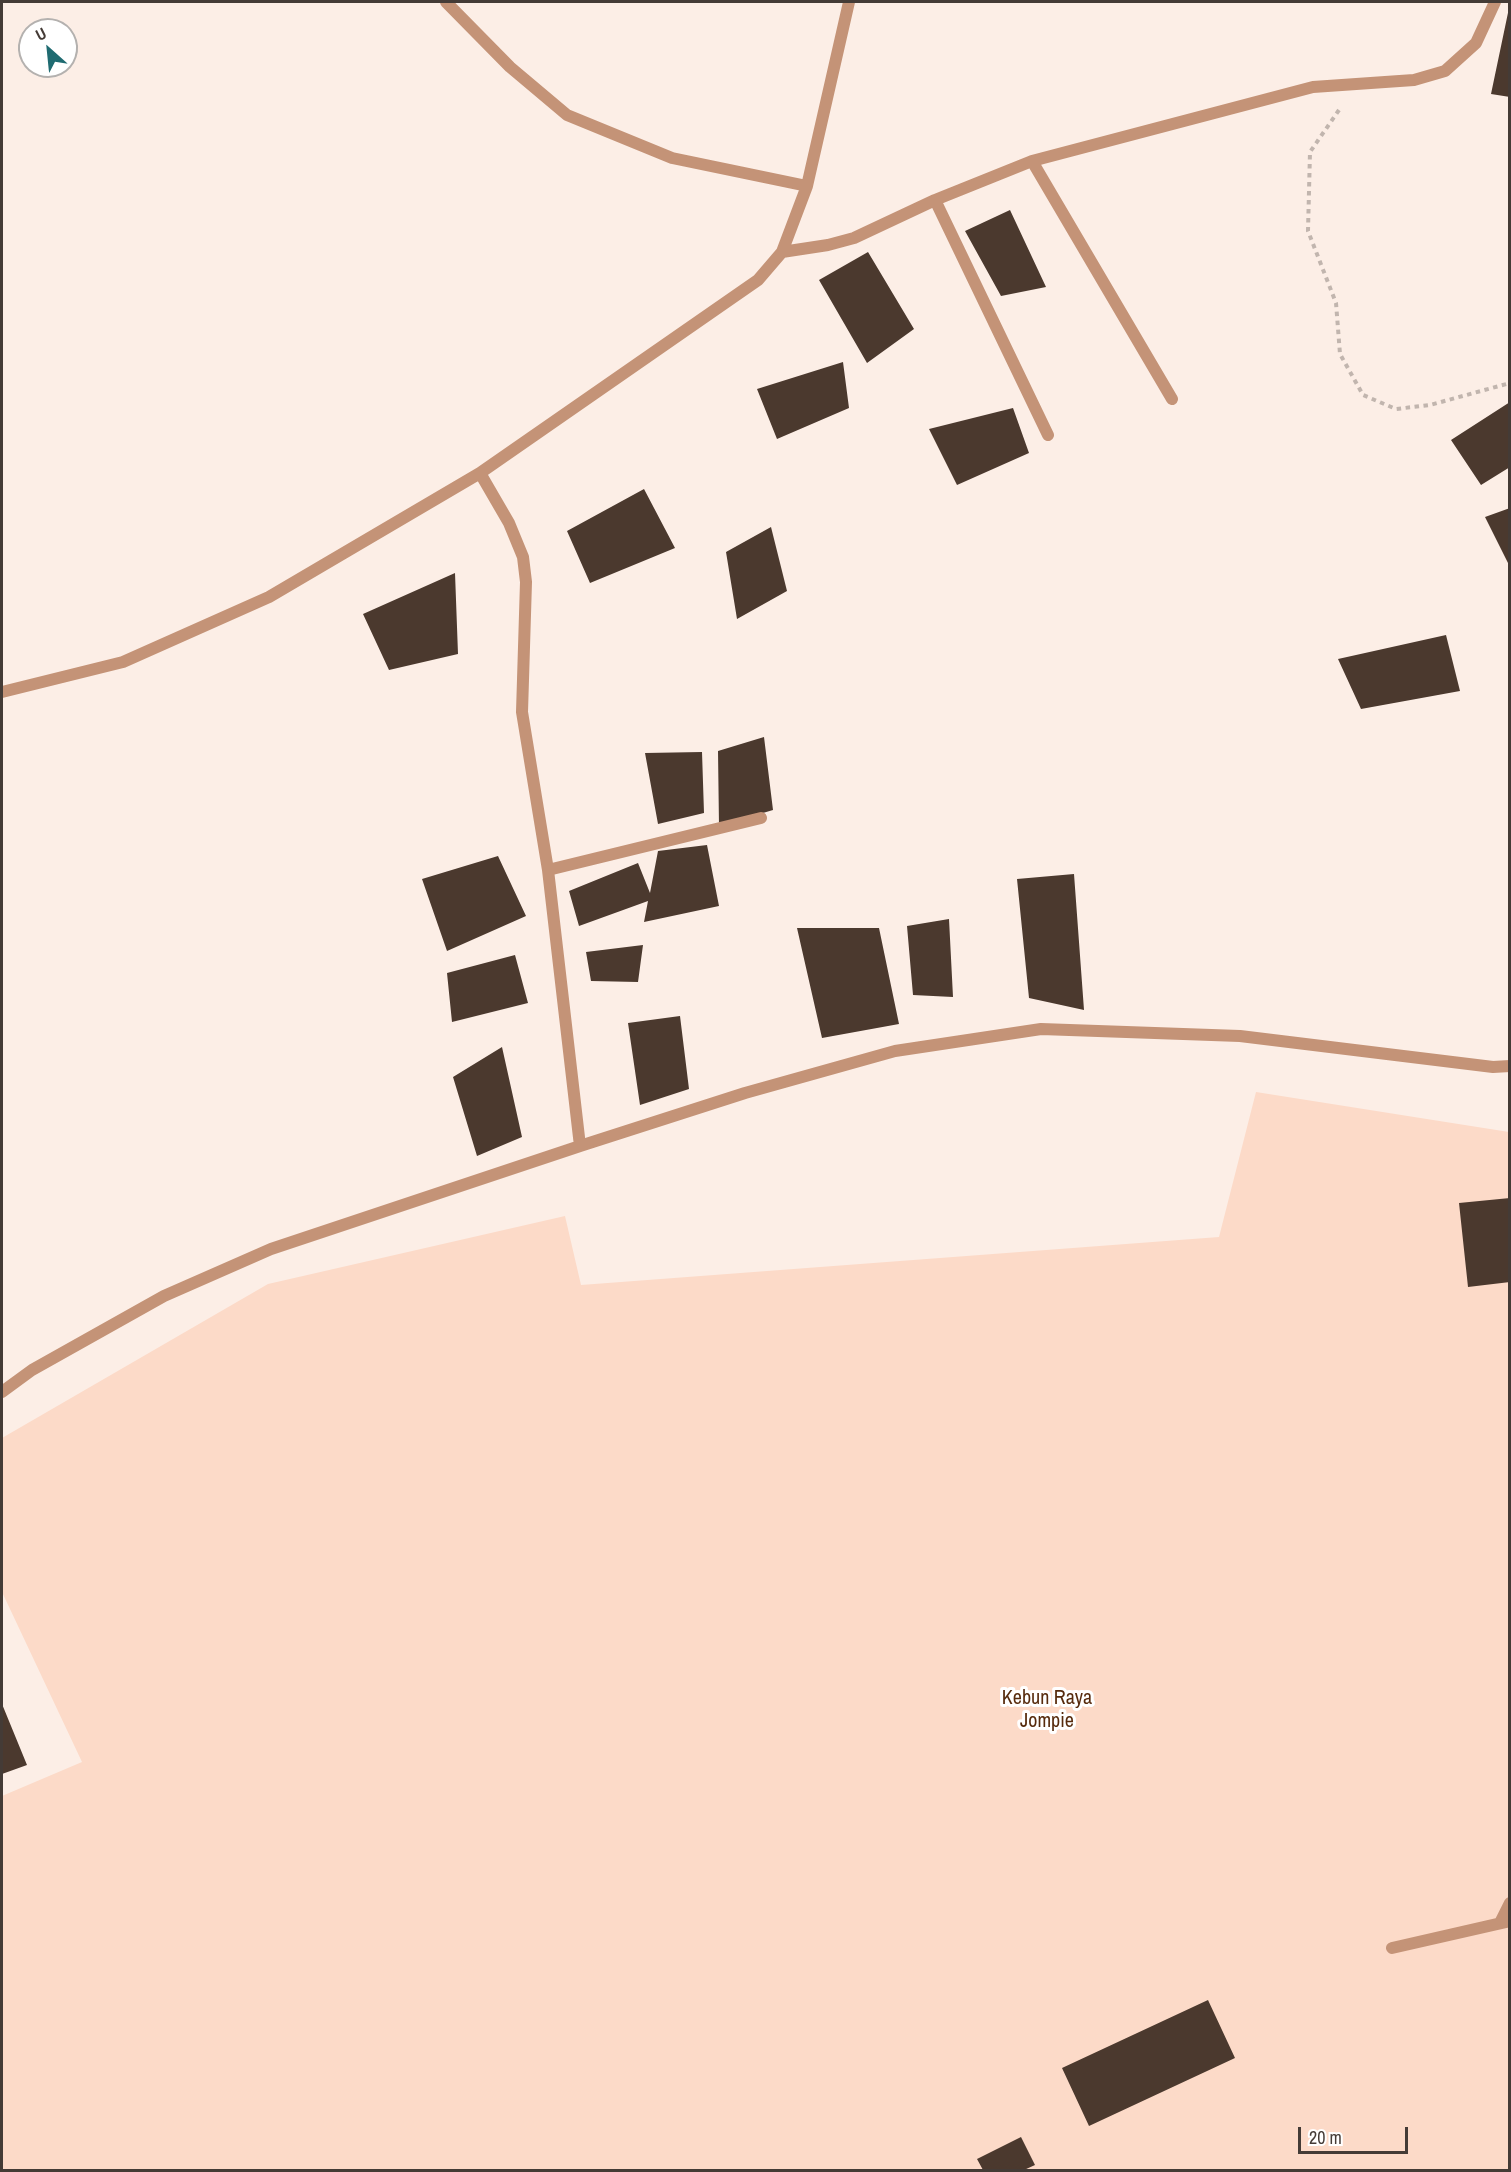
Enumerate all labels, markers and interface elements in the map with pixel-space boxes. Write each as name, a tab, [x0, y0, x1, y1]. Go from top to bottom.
north arrow	[18, 18, 78, 78]
text: U	[32, 22, 50, 46]
park label: Kebun Raya Jompie	[1002, 1687, 1092, 1734]
scale bar	[1301, 2115, 1410, 2153]
text: 20 m	[1309, 2125, 1342, 2150]

